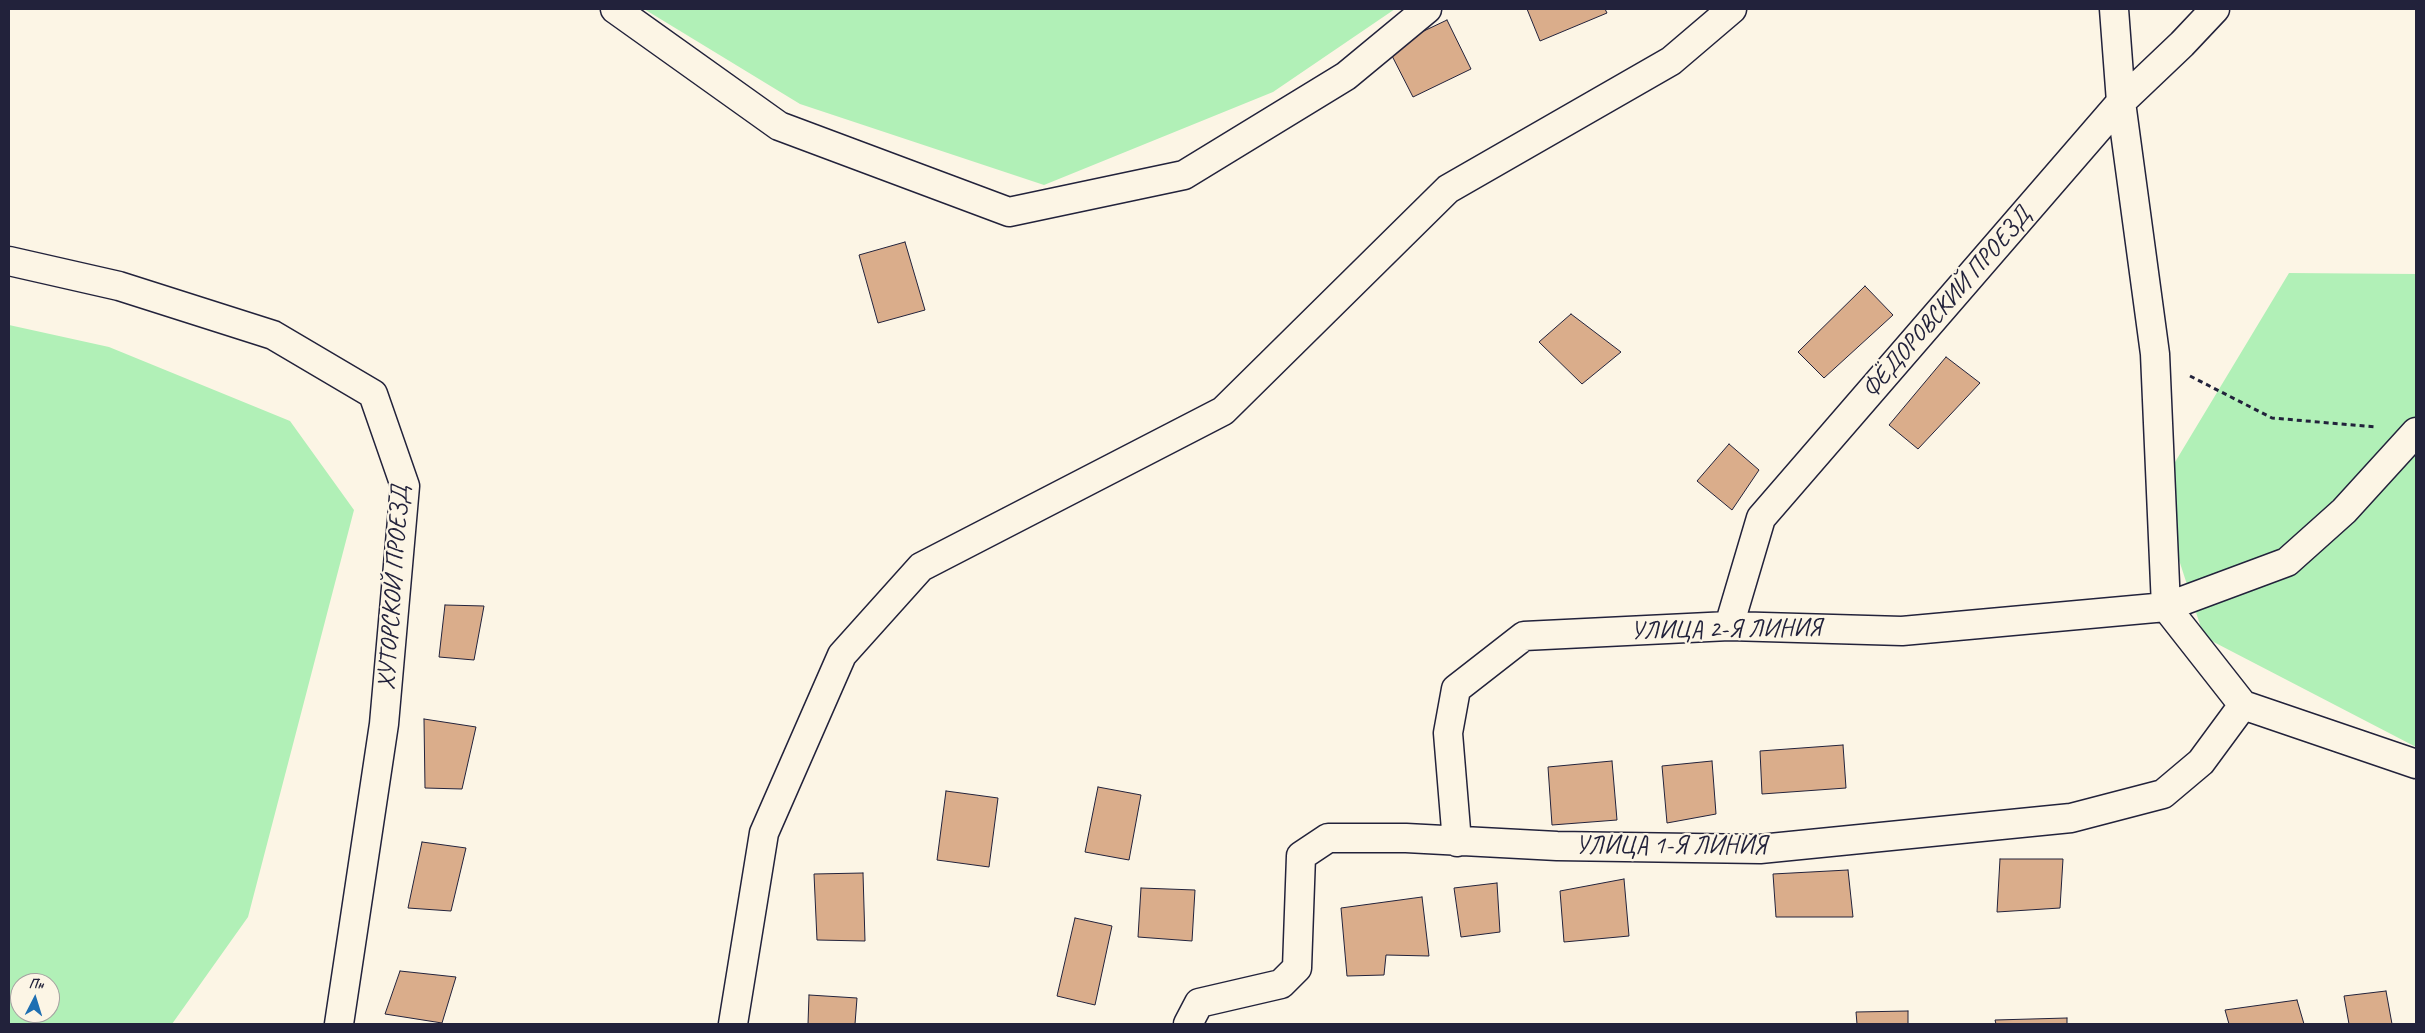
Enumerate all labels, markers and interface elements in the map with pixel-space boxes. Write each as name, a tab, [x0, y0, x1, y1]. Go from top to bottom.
street label: ФЁДОРОВСКИЙ ПРОЕЗД	[1856, 202, 2038, 404]
street label: ХУТОРСКОЙ ПРОЕЗД	[372, 485, 416, 691]
street label: УЛИЦА 2-Я ЛИНИЯ	[1630, 613, 1822, 647]
street label: УЛИЦА 1-Я ЛИНИЯ	[1576, 831, 1766, 861]
north arrow	[10, 973, 60, 1023]
text: Пн	[28, 974, 44, 993]

